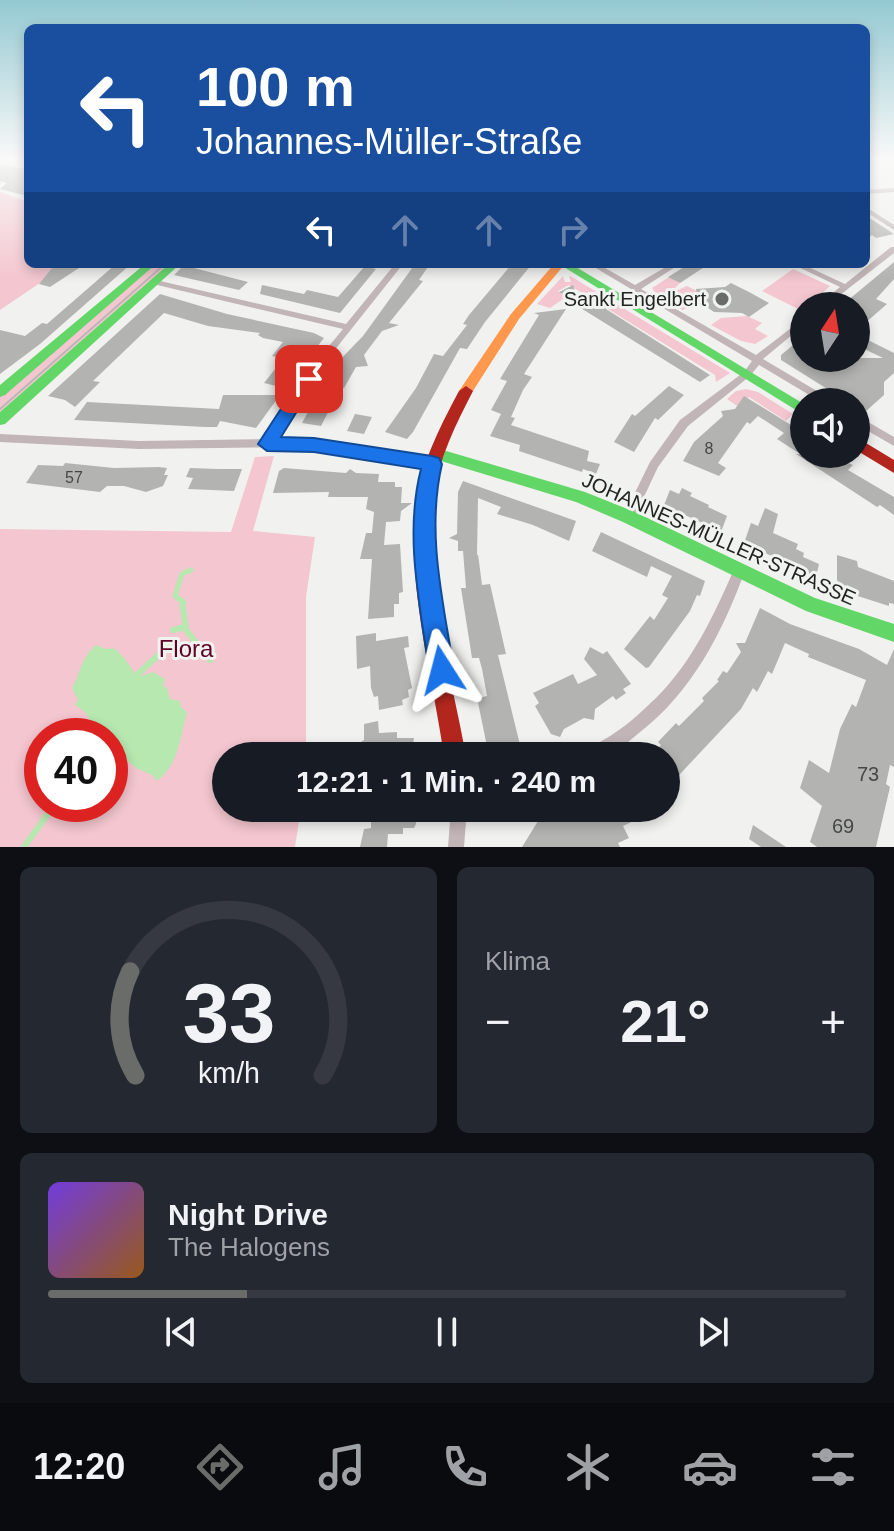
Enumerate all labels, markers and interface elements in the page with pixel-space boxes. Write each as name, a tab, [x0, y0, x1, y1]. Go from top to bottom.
text: 100 m	[196, 55, 355, 118]
icon: left	[64, 56, 168, 160]
text: Johannes-Müller-Straße	[196, 121, 582, 162]
icon: left	[299, 208, 343, 252]
icon: ahead	[383, 208, 427, 252]
icon: ahead	[467, 208, 511, 252]
icon: right	[551, 208, 595, 252]
place label: Sankt Engelbert	[564, 288, 706, 310]
marker: Sankt Engelbert	[713, 290, 731, 308]
north arrow	[790, 292, 870, 372]
map controls	[790, 292, 870, 468]
pin	[275, 345, 343, 413]
icon: arrive	[287, 357, 331, 401]
button: sound	[790, 388, 870, 468]
house number: 8	[705, 440, 714, 457]
house number: 57	[65, 469, 83, 486]
street label: JOHANNES-MÜLLER-STRASSE	[579, 469, 859, 609]
position arrow	[400, 628, 484, 712]
park label: Flora	[159, 635, 214, 662]
speed limit sign: 40	[24, 718, 128, 822]
house number: 73	[857, 763, 879, 785]
text: 12:21 · 1 Min. · 240 m	[296, 765, 596, 798]
house number: 69	[832, 815, 854, 837]
text: Klima	[485, 946, 550, 976]
text: 33	[182, 967, 275, 1060]
text: 21°	[620, 988, 711, 1055]
text: −	[485, 997, 511, 1046]
text: +	[820, 997, 846, 1046]
text: km/h	[198, 1057, 259, 1089]
text: Night Drive	[168, 1198, 328, 1231]
text: The Halogens	[168, 1232, 330, 1262]
icon: previous	[159, 1310, 203, 1354]
icon: pause	[425, 1310, 469, 1354]
icon: next	[691, 1310, 735, 1354]
icon: directions	[192, 1439, 248, 1495]
icon: music	[314, 1439, 370, 1495]
icon: phone	[437, 1439, 493, 1495]
icon: climate	[560, 1439, 616, 1495]
icon: car	[682, 1439, 738, 1495]
icon: filters	[805, 1439, 861, 1495]
text: 12:20	[33, 1446, 125, 1487]

